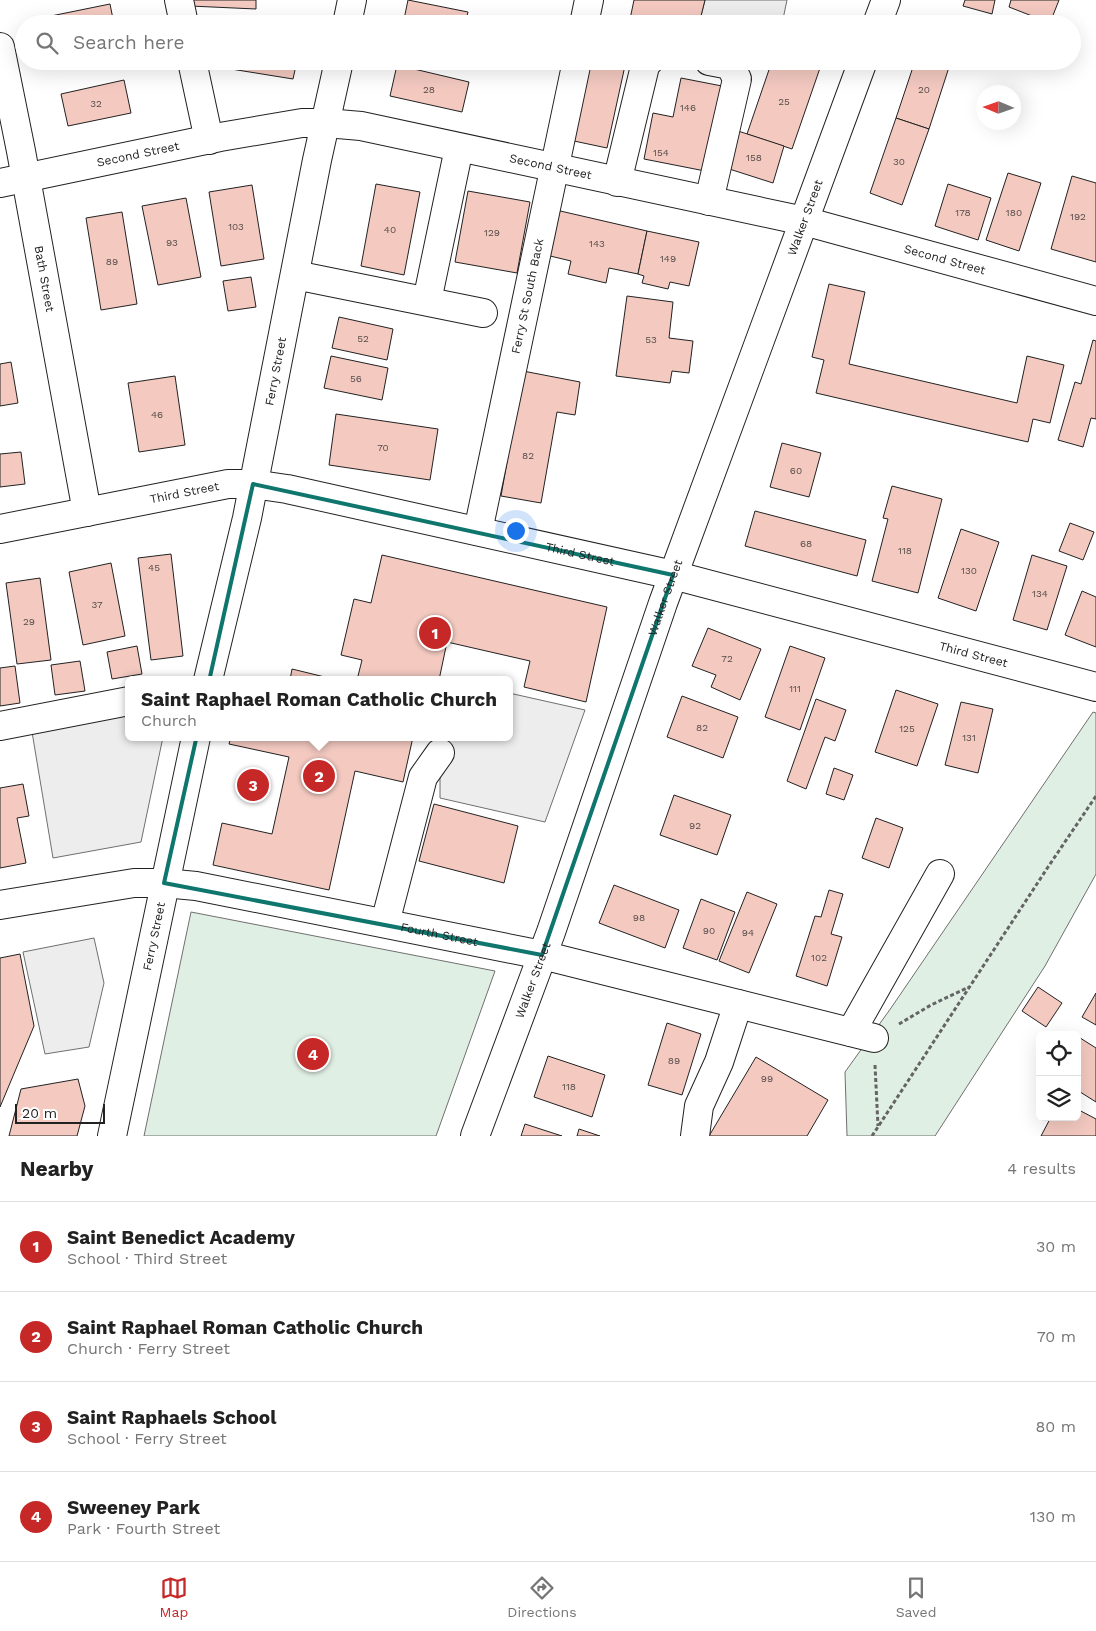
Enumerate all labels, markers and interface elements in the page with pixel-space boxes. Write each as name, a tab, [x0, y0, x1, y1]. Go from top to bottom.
search box	[15, 15, 1081, 70]
icon: search	[33, 29, 61, 57]
text: Search here	[73, 31, 184, 54]
house number: 28	[423, 84, 435, 95]
house number: 20	[918, 84, 930, 95]
north arrow	[976, 85, 1021, 130]
house number: 25	[778, 96, 790, 107]
house number: 32	[90, 98, 102, 109]
house number: 146	[680, 102, 696, 113]
street label: Second Street	[96, 139, 180, 170]
house number: 154	[653, 147, 669, 158]
street label: Second Street	[508, 151, 593, 182]
house number: 158	[746, 152, 762, 163]
house number: 30	[893, 156, 905, 167]
street label: Walker Street	[785, 178, 826, 258]
house number: 178	[955, 207, 971, 218]
house number: 180	[1006, 207, 1022, 218]
house number: 192	[1070, 211, 1086, 222]
house number: 103	[228, 221, 244, 232]
house number: 40	[384, 224, 396, 235]
house number: 129	[484, 227, 500, 238]
house number: 93	[166, 237, 178, 248]
street label: Ferry St South Back	[509, 237, 546, 355]
house number: 143	[589, 238, 605, 249]
street label: Second Street	[902, 242, 987, 277]
street label: Bath Street	[31, 245, 57, 313]
house number: 149	[660, 253, 676, 264]
house number: 89	[106, 256, 118, 267]
house number: 52	[357, 333, 369, 344]
house number: 53	[645, 334, 657, 345]
street label: Ferry Street	[262, 336, 289, 407]
house number: 56	[350, 373, 362, 384]
house number: 46	[151, 409, 163, 420]
house number: 70	[377, 442, 389, 453]
house number: 82	[522, 450, 534, 461]
house number: 60	[790, 465, 802, 476]
street label: Third Street	[149, 479, 220, 506]
your location	[503, 518, 529, 544]
house number: 68	[800, 538, 812, 549]
street label: Third Street	[544, 540, 616, 569]
house number: 118	[898, 545, 912, 556]
street label: Walker Street	[645, 558, 685, 638]
house number: 45	[148, 562, 160, 573]
house number: 130	[961, 565, 977, 576]
house number: 134	[1032, 588, 1048, 599]
house number: 37	[91, 599, 103, 610]
pin: 1	[419, 614, 451, 652]
house number: 29	[23, 616, 35, 627]
street label: Third Street	[938, 639, 1009, 670]
house number: 72	[721, 653, 733, 664]
popup	[125, 676, 513, 741]
house number: 111	[789, 683, 801, 694]
text: Saint Raphael Roman Catholic Church	[141, 688, 497, 711]
text: Church	[141, 711, 197, 730]
house number: 82	[696, 722, 708, 733]
house number: 125	[899, 723, 915, 734]
house number: 131	[962, 732, 976, 743]
pin: 2	[303, 757, 335, 795]
pin: 3	[237, 766, 269, 804]
house number: 92	[689, 820, 701, 831]
street label: Ferry Street	[140, 901, 168, 972]
house number: 98	[633, 912, 645, 923]
street label: Fourth Street	[399, 920, 479, 949]
house number: 90	[703, 925, 715, 936]
house number: 94	[742, 927, 754, 938]
street label: Walker Street	[512, 941, 553, 1020]
house number: 102	[811, 952, 827, 963]
map controls	[1036, 1031, 1081, 1121]
button: locate	[1036, 1031, 1081, 1076]
pin: 4	[297, 1035, 329, 1073]
house number: 89	[668, 1055, 680, 1066]
house number: 99	[761, 1073, 773, 1084]
button: layers	[1036, 1076, 1081, 1121]
house number: 118	[562, 1081, 576, 1092]
scale bar	[15, 1101, 105, 1124]
text: 20 m	[22, 1105, 57, 1121]
text: Nearby	[20, 1156, 93, 1181]
text: 4 results	[1007, 1159, 1076, 1178]
text: Saint Benedict Academy	[67, 1226, 295, 1249]
text: 1	[33, 1237, 39, 1256]
text: 30 m	[1036, 1237, 1076, 1256]
text: School · Third Street	[67, 1249, 227, 1268]
text: Saint Raphael Roman Catholic Church	[67, 1316, 423, 1339]
text: 2	[31, 1327, 41, 1346]
text: 70 m	[1037, 1327, 1076, 1346]
text: Church · Ferry Street	[67, 1339, 230, 1358]
text: Saint Raphaels School	[67, 1406, 276, 1429]
text: 3	[31, 1417, 41, 1436]
text: 80 m	[1035, 1417, 1076, 1436]
text: School · Ferry Street	[67, 1429, 227, 1448]
text: Sweeney Park	[67, 1496, 200, 1519]
text: 4	[31, 1507, 41, 1526]
text: 130 m	[1030, 1507, 1076, 1526]
text: Park · Fourth Street	[67, 1519, 220, 1538]
tab: Map	[160, 1574, 188, 1620]
tab: Directions	[507, 1574, 577, 1620]
tab: Saved	[896, 1574, 936, 1620]

